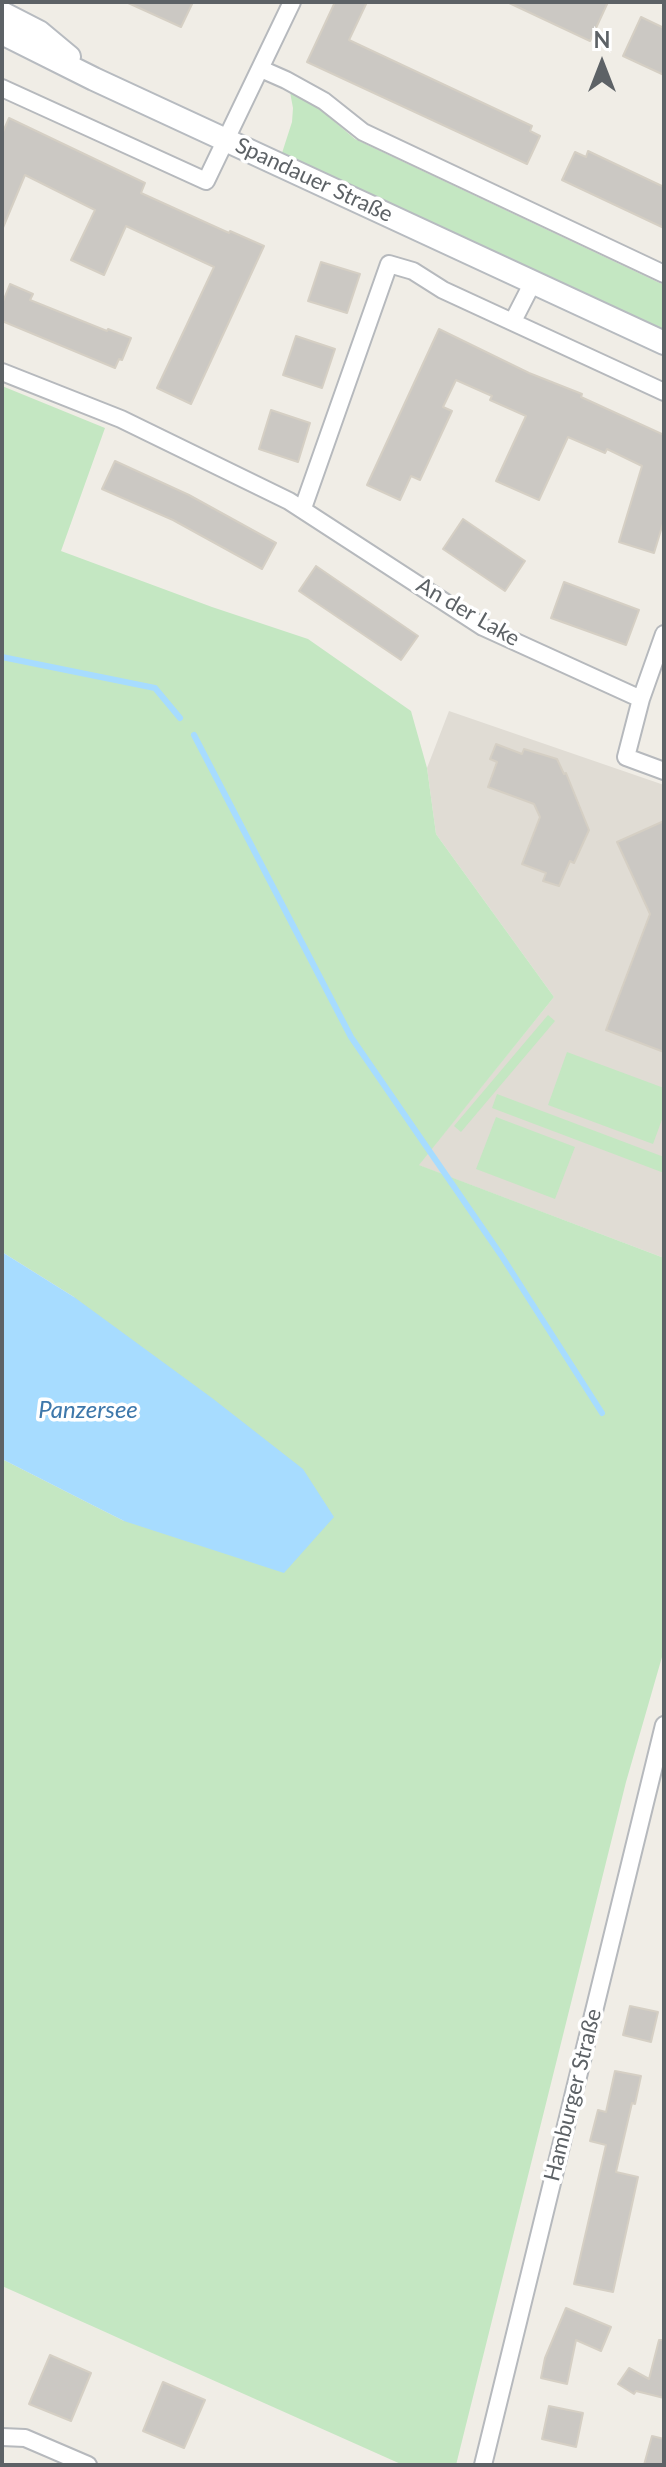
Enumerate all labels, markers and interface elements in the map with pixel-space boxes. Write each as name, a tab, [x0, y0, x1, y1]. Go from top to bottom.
north arrow	[562, 24, 642, 104]
text: N	[594, 26, 610, 53]
street label: Spandauer Straße	[231, 132, 397, 228]
street label: An der Lake	[412, 572, 524, 652]
water label: Panzersee	[38, 1396, 138, 1424]
street label: Hamburger Straße	[539, 2006, 607, 2184]

